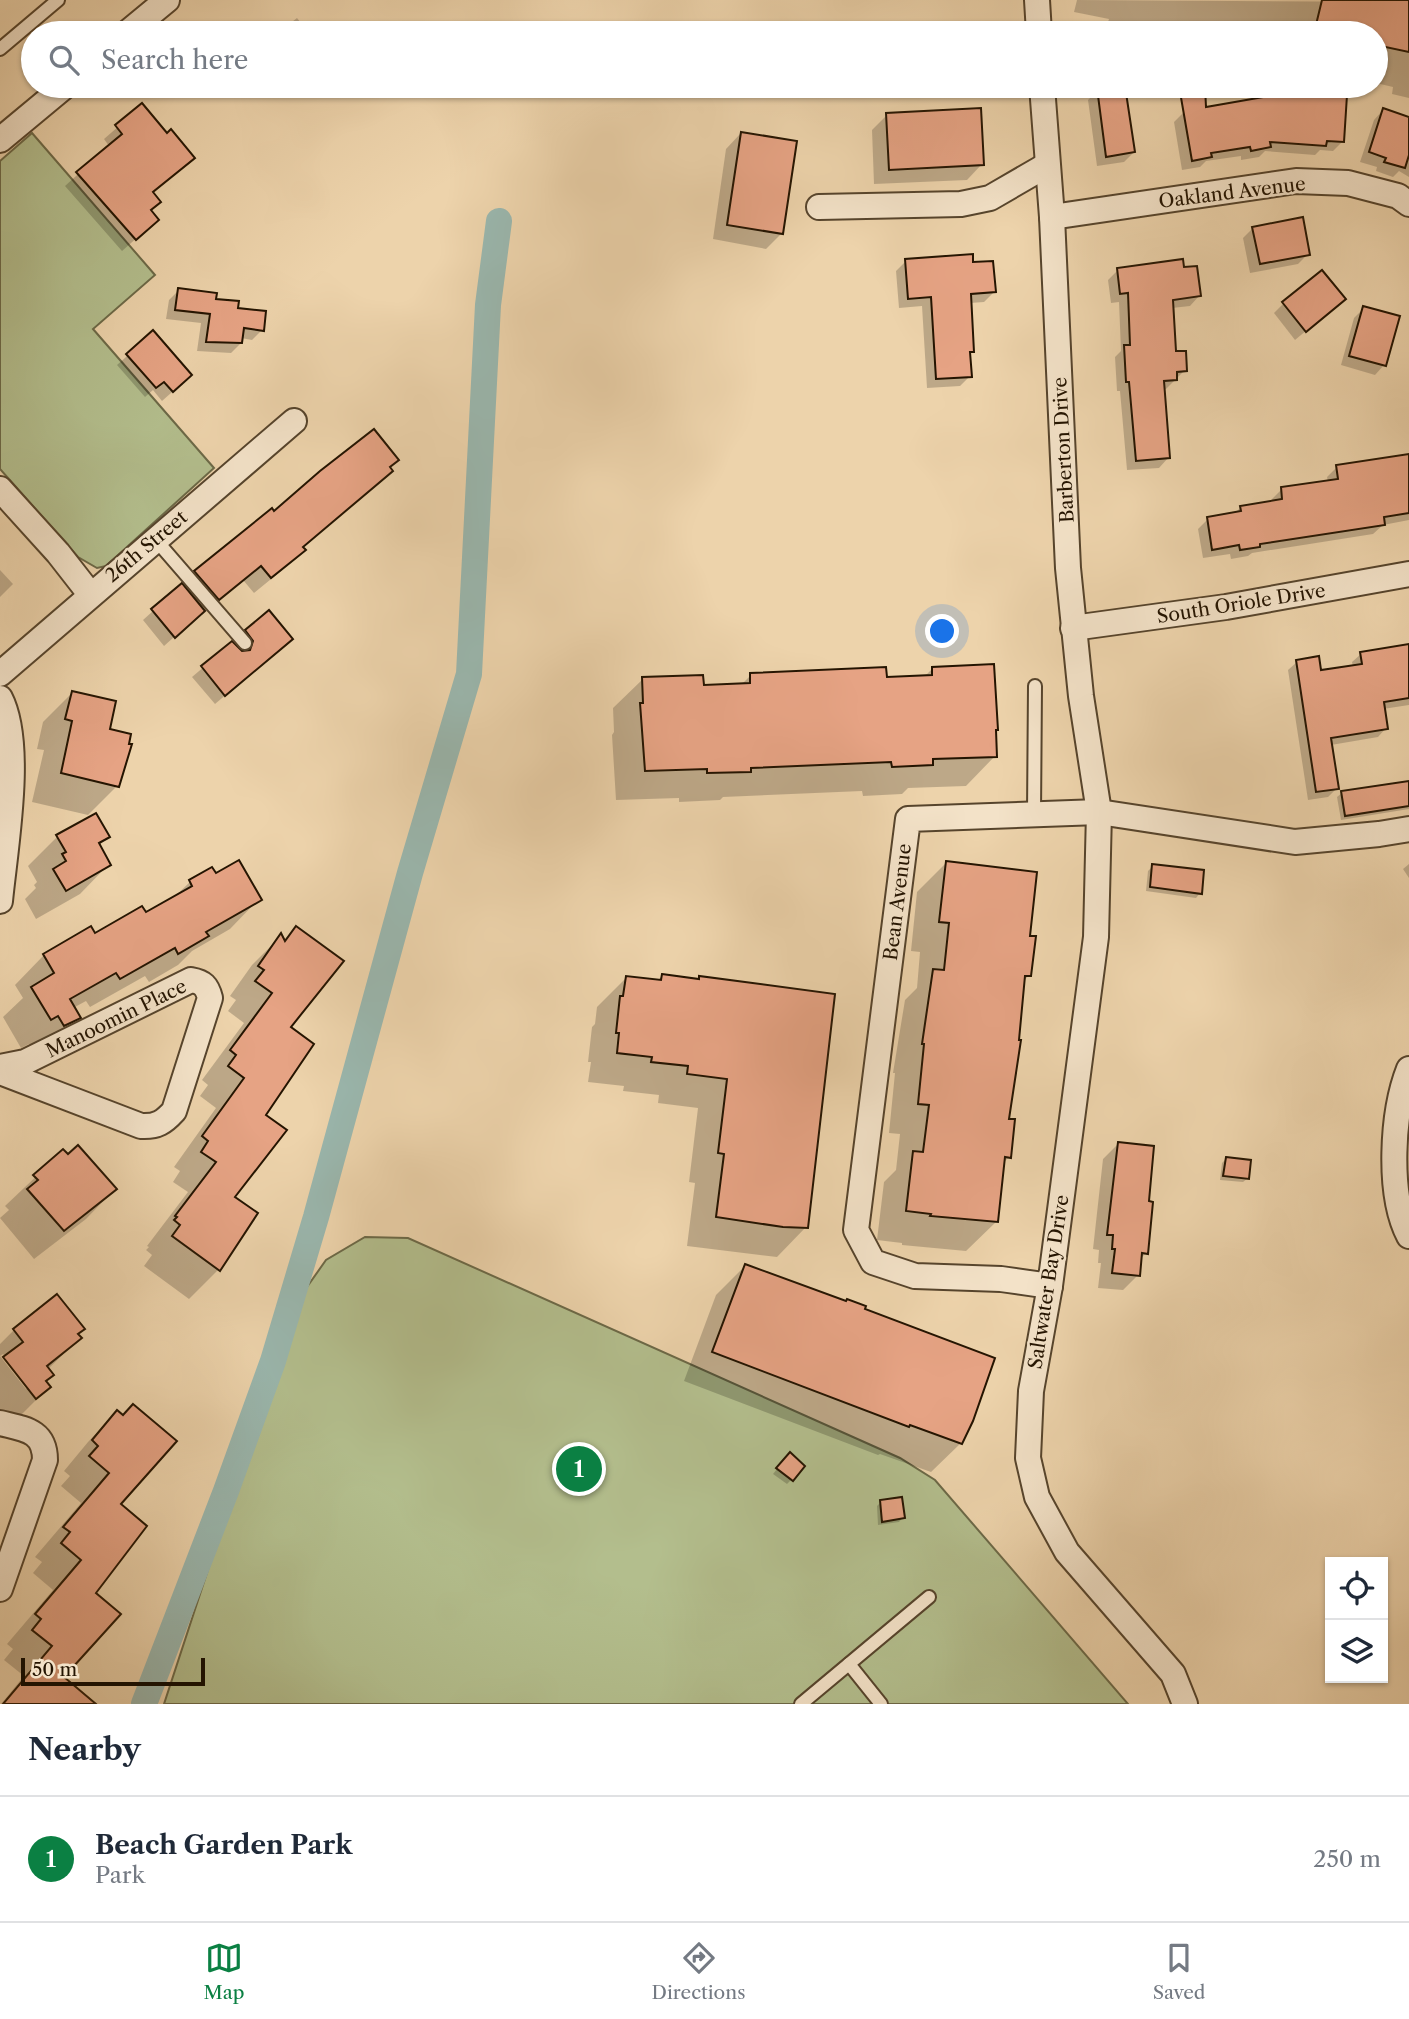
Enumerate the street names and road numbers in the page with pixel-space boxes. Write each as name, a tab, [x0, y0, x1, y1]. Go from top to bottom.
street label: Oakland Avenue	[1157, 172, 1307, 213]
street label: Barberton Drive	[1048, 376, 1079, 524]
street label: 26th Street	[101, 505, 192, 587]
street label: South Oriole Drive	[1155, 579, 1327, 628]
street label: Bean Avenue	[879, 842, 916, 962]
street label: Manoomin Place	[42, 974, 190, 1062]
street label: Saltwater Bay Drive	[1023, 1193, 1074, 1371]

